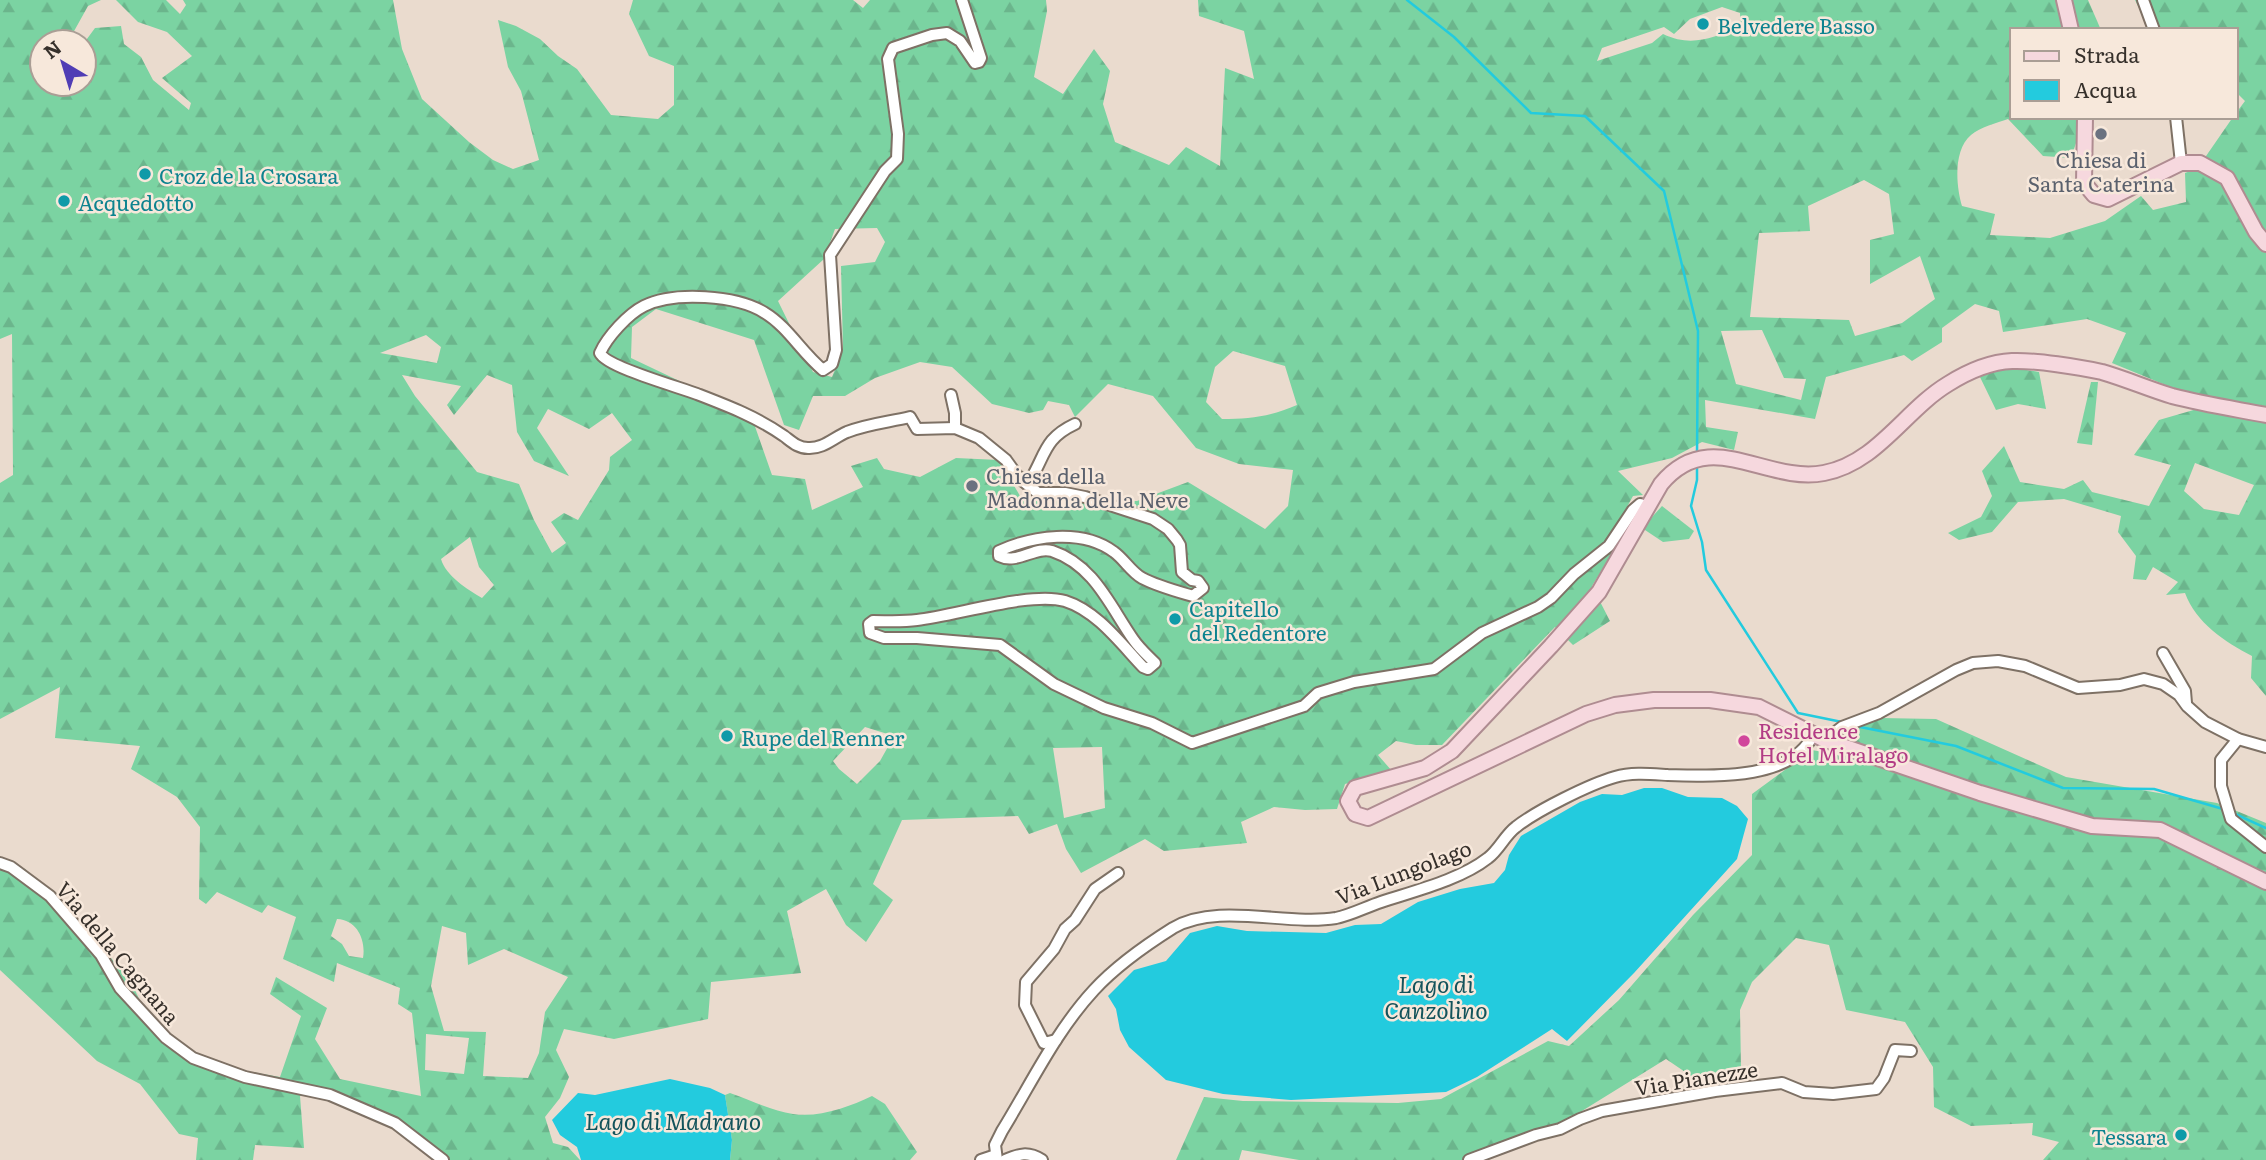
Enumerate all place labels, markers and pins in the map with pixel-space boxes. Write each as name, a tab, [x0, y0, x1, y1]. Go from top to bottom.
place label: Belvedere Basso	[1717, 9, 1875, 40]
marker: Belvedere Basso	[1695, 16, 1711, 32]
marker: Chiesa di Santa Caterina	[2093, 126, 2109, 142]
place label: Chiesa di Santa Caterina	[2028, 143, 2175, 198]
place label: Croz de la Crosara	[159, 159, 339, 190]
marker: Croz de la Crosara	[137, 166, 153, 182]
place label: Acquedotto	[78, 186, 194, 217]
marker: Acquedotto	[56, 193, 72, 209]
place label: Chiesa della Madonna della Neve	[986, 459, 1188, 514]
marker: Chiesa della Madonna della Neve	[964, 478, 980, 494]
place label: Capitello del Redentore	[1189, 592, 1327, 647]
marker: Capitello del Redentore	[1167, 611, 1183, 627]
place label: Residence Hotel Miralago	[1758, 714, 1909, 769]
place label: Rupe del Renner	[741, 721, 905, 752]
marker: Rupe del Renner	[719, 728, 735, 744]
marker: Residence Hotel Miralago	[1736, 733, 1752, 749]
place label: Tessara	[2091, 1120, 2168, 1151]
marker: Tessara	[2173, 1127, 2189, 1143]

